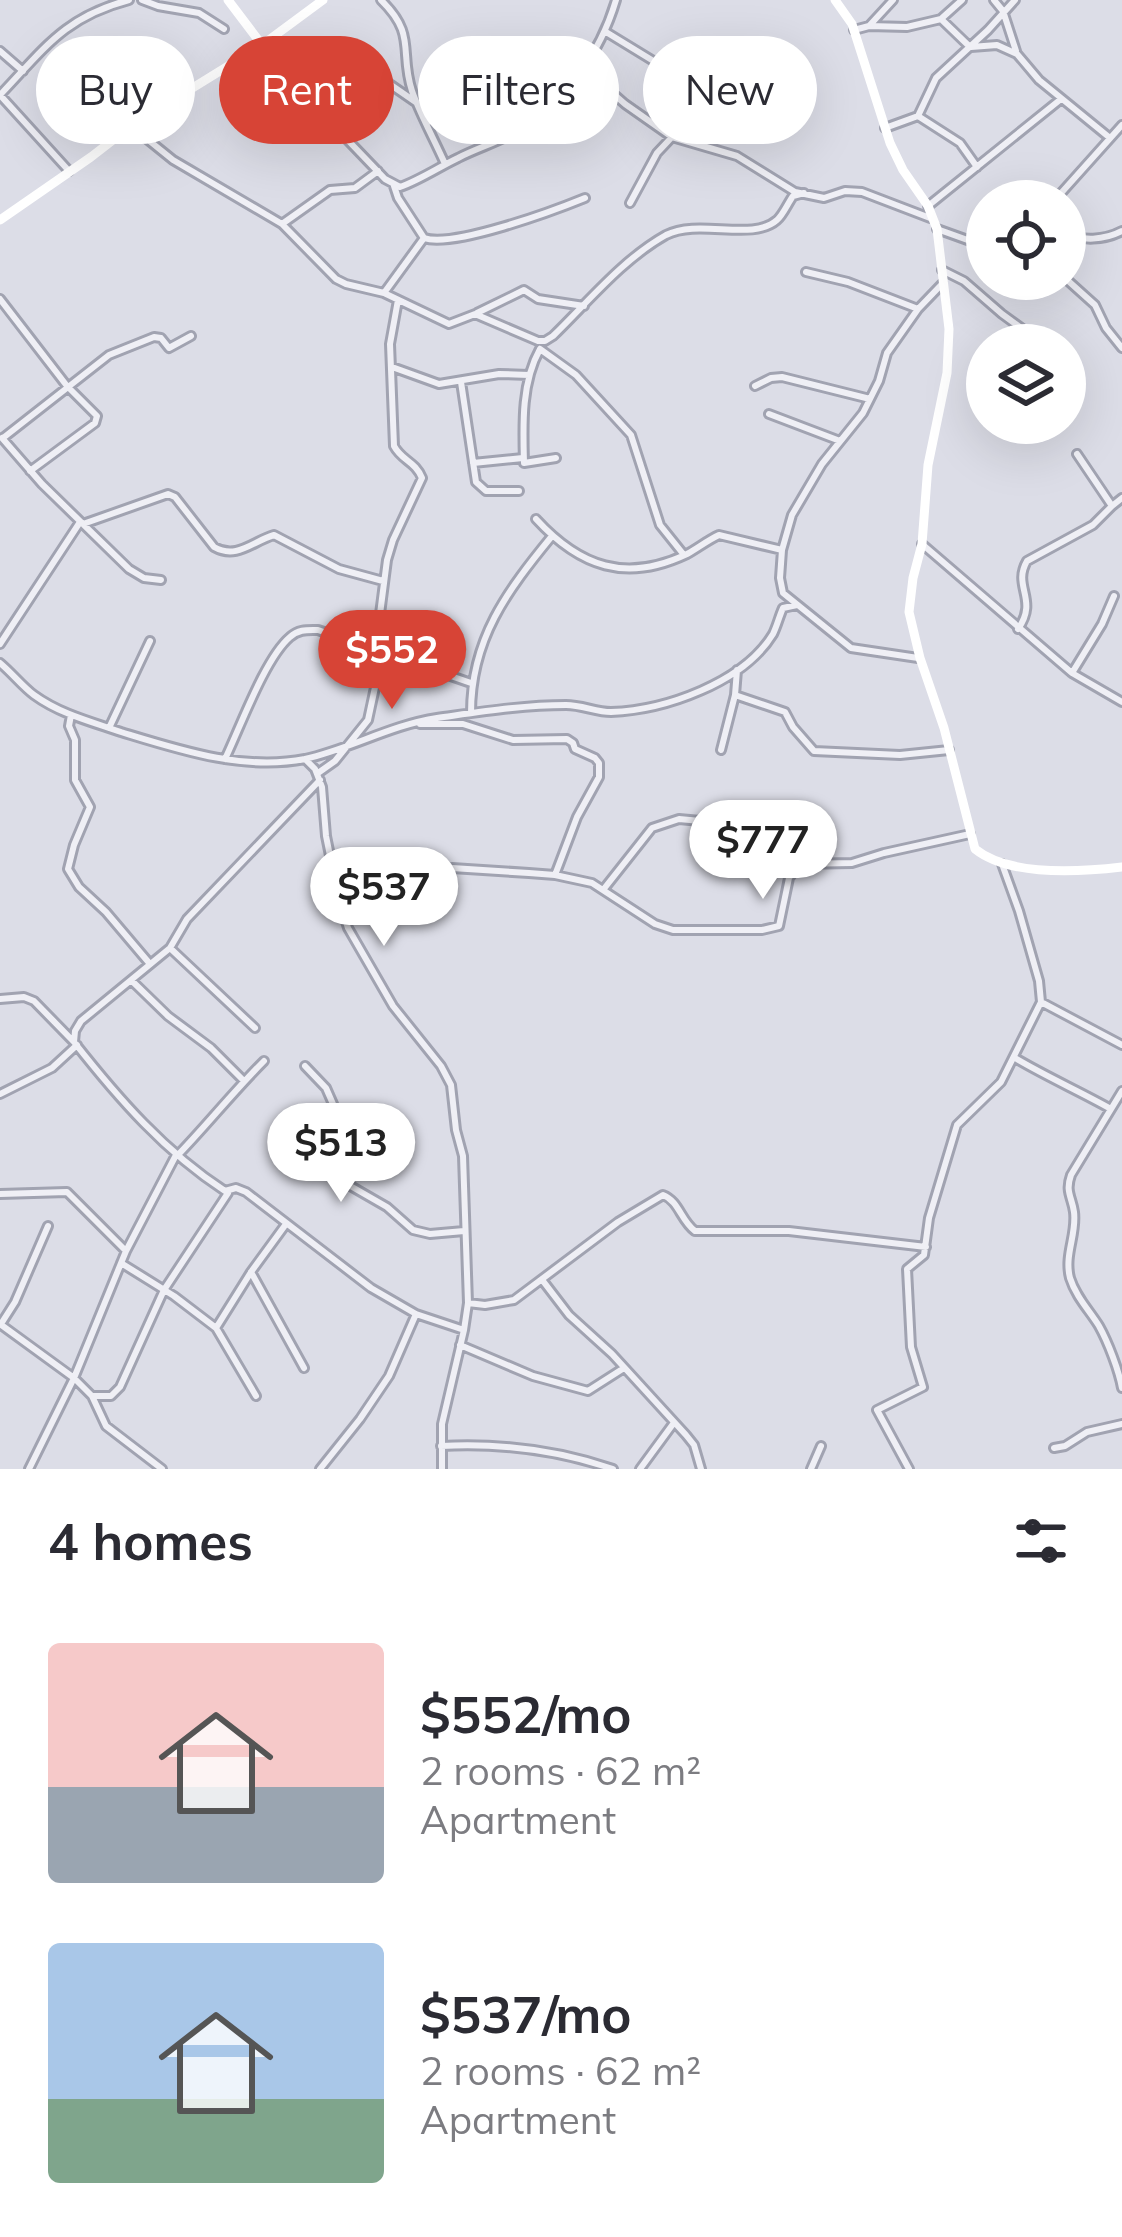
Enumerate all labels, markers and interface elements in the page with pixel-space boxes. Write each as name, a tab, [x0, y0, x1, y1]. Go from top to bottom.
chip: Buy	[36, 36, 195, 144]
chip: Rent	[219, 36, 394, 144]
chip: Filters	[418, 36, 619, 144]
chip: New	[643, 36, 817, 144]
map controls	[966, 180, 1086, 444]
button: locate	[966, 180, 1086, 300]
button: layers	[966, 324, 1086, 444]
pin: $552	[321, 610, 463, 712]
text: $552	[345, 624, 439, 673]
pin: $777	[692, 800, 834, 902]
text: $777	[716, 814, 810, 863]
pin: $537	[313, 847, 455, 949]
text: $537	[337, 861, 431, 910]
pin: $513	[270, 1103, 412, 1205]
text: $513	[294, 1117, 388, 1166]
icon: filters	[1008, 1508, 1074, 1574]
text: 4 homes	[48, 1509, 253, 1573]
text: $552/mo	[420, 1682, 632, 1746]
icon: home	[144, 1691, 288, 1835]
text: 2 rooms · 62 m²	[420, 1746, 701, 1795]
text: Apartment	[420, 1795, 616, 1844]
text: $537/mo	[420, 1982, 632, 2046]
icon: home	[144, 1991, 288, 2135]
text: 2 rooms · 62 m²	[420, 2046, 701, 2095]
text: Apartment	[420, 2095, 616, 2144]

